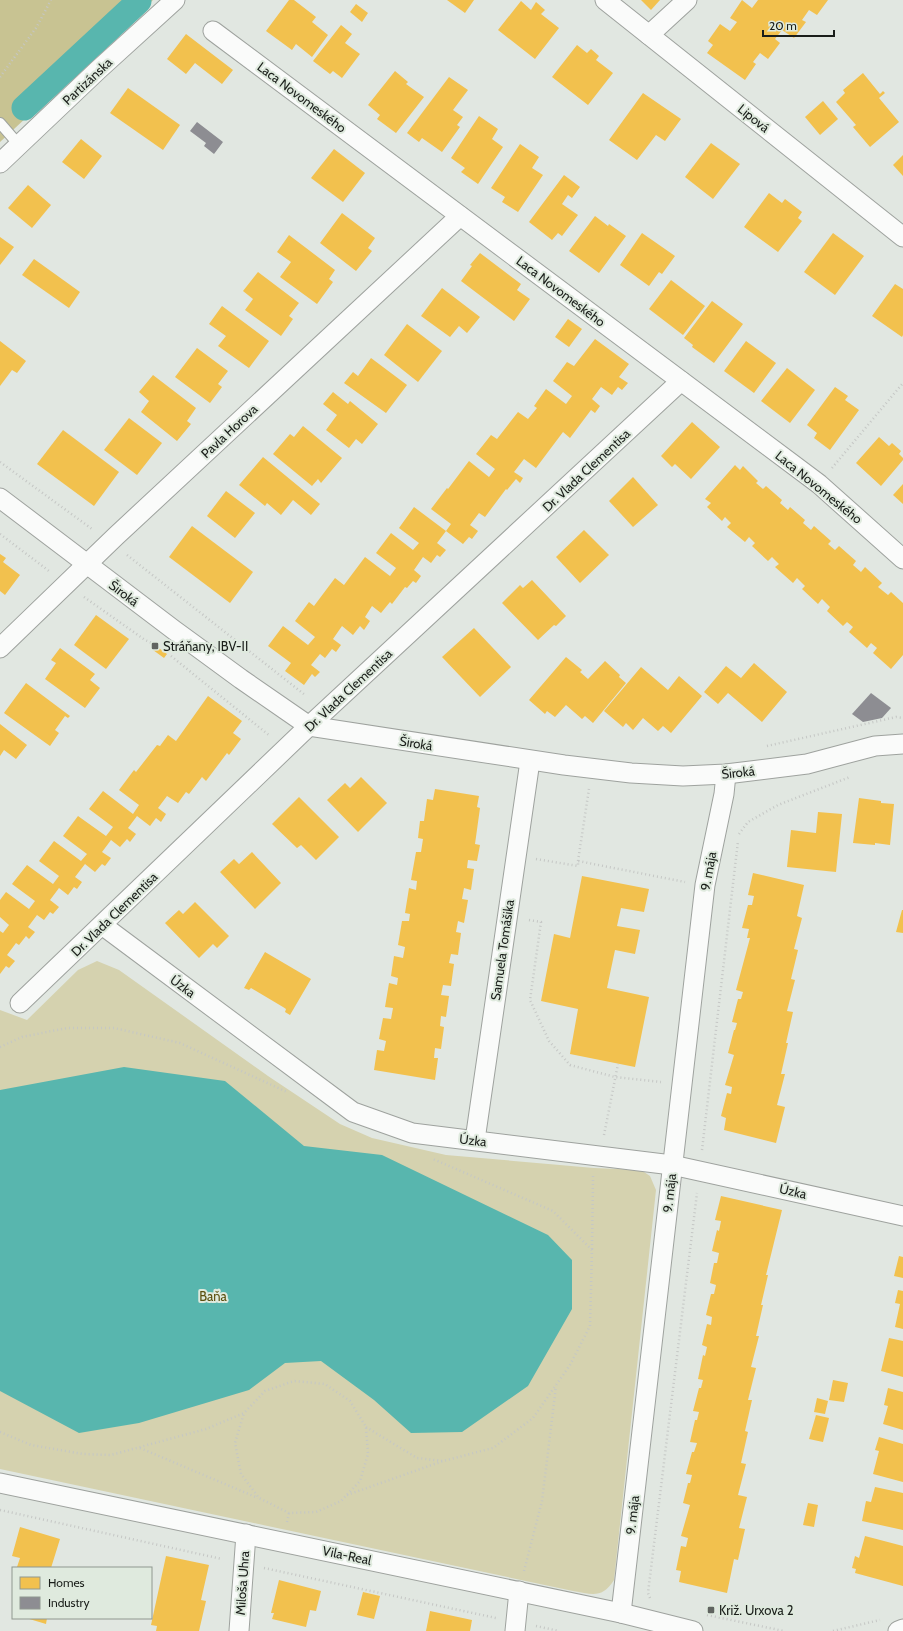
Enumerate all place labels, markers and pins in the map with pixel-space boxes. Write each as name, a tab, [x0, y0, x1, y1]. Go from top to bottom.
place label: Stráňany, IBV-II	[163, 638, 248, 654]
marker: Stráňany, IBV-II	[150, 641, 160, 651]
place label: Križ. Urxova 2	[719, 1602, 794, 1618]
marker: Križ. Urxova 2	[706, 1605, 716, 1615]

